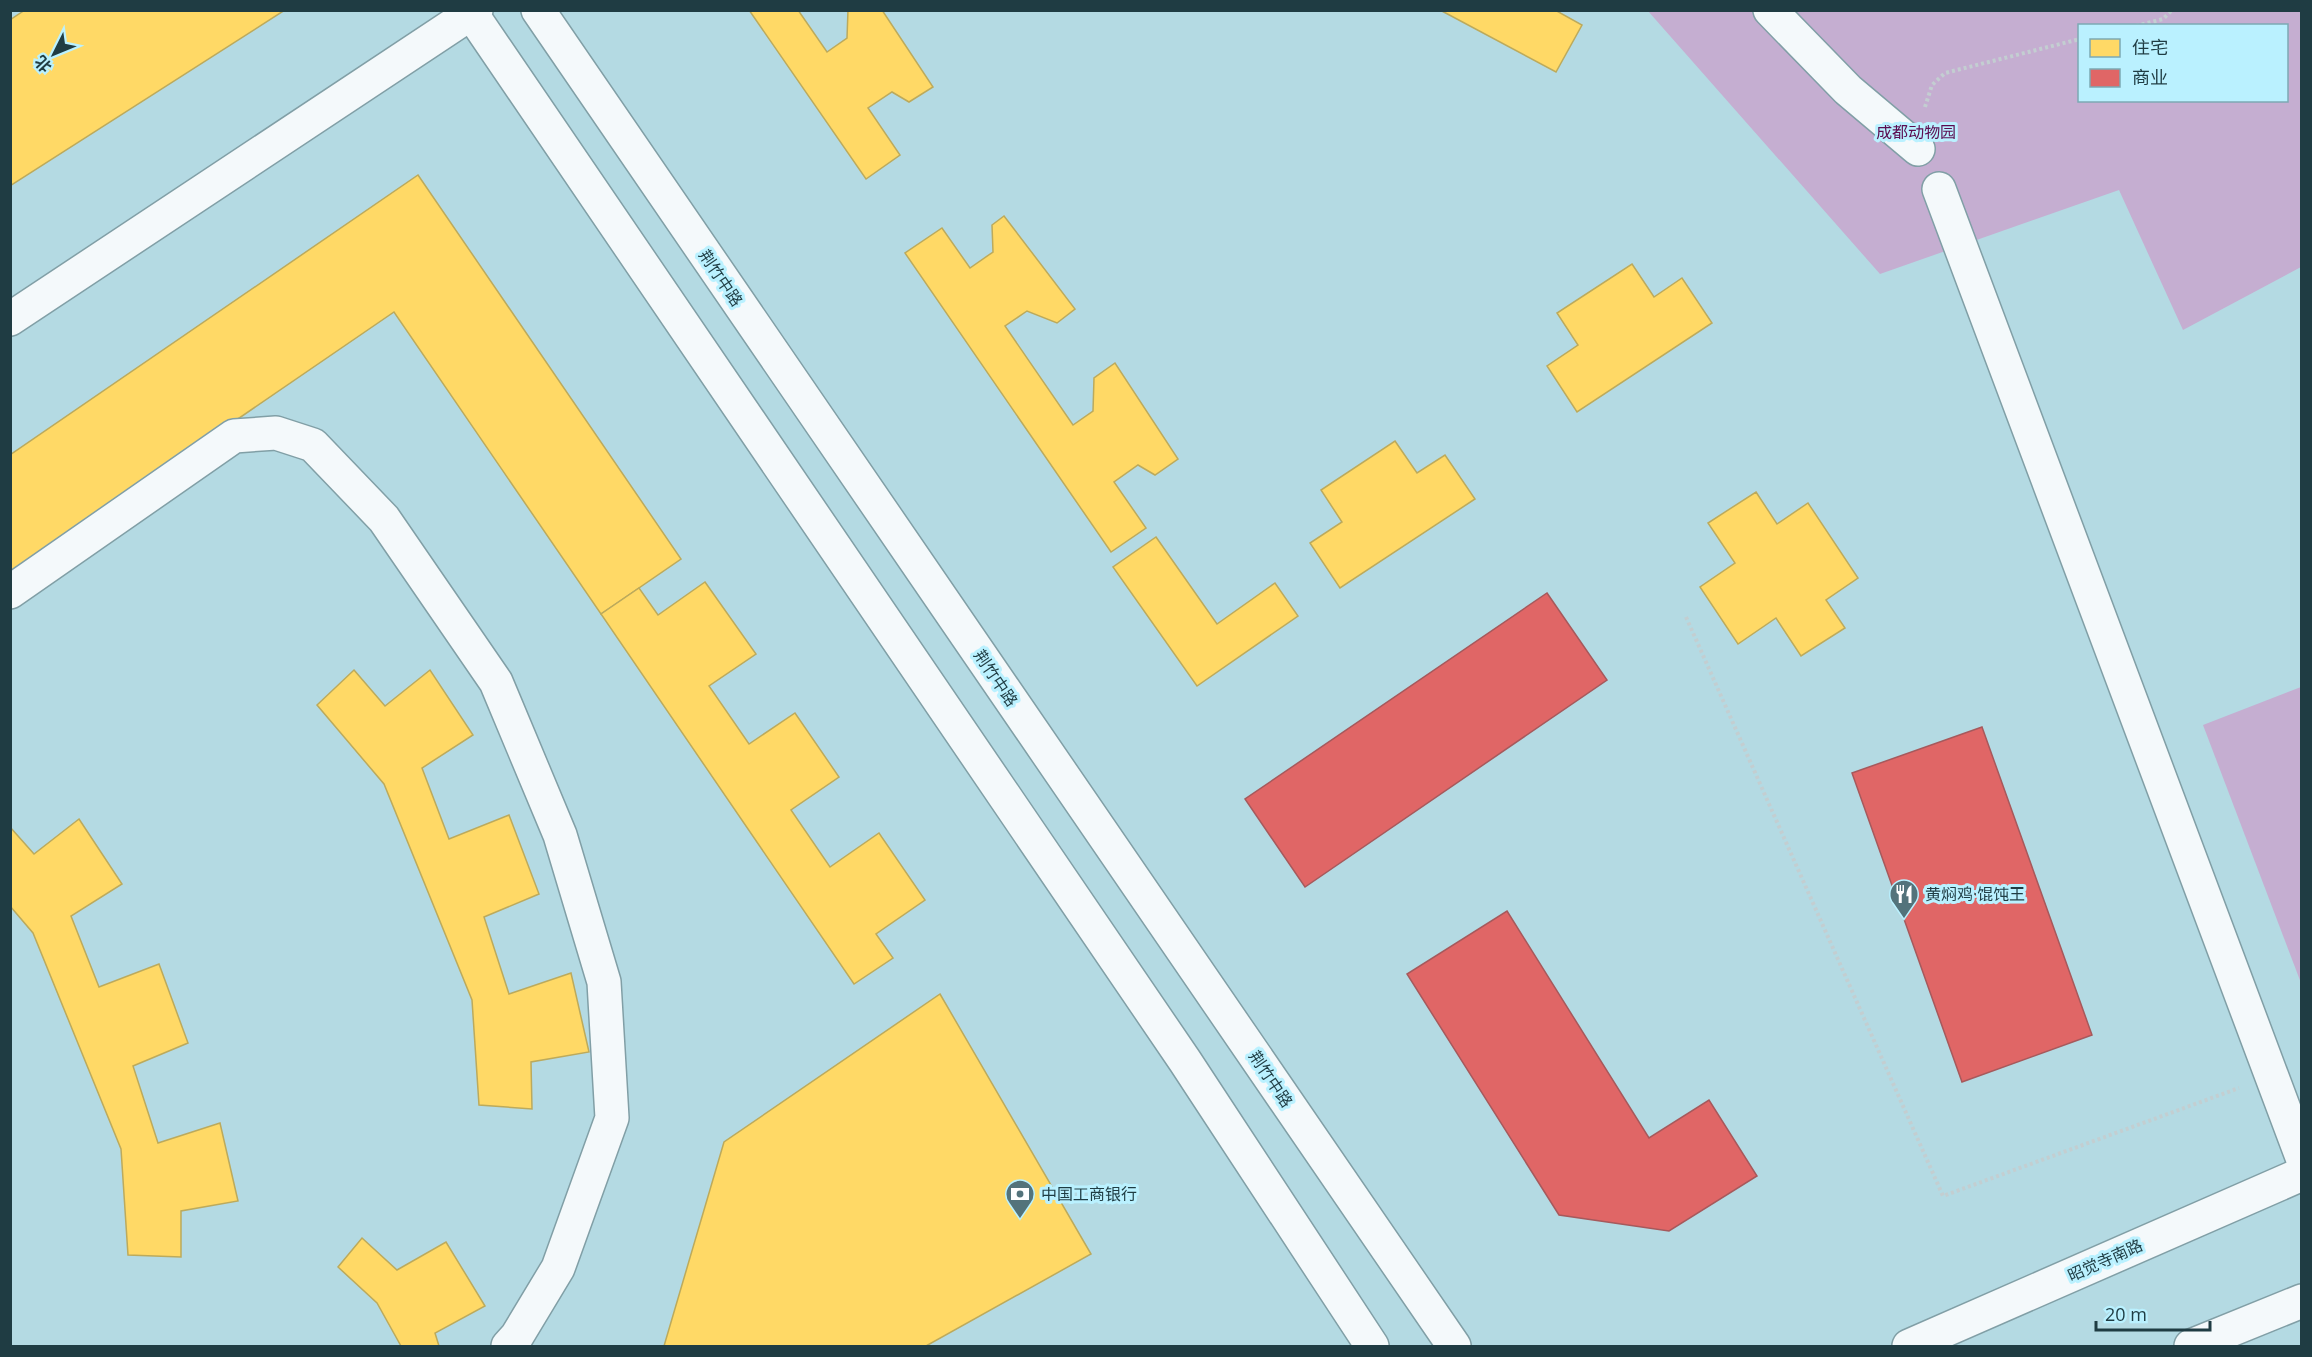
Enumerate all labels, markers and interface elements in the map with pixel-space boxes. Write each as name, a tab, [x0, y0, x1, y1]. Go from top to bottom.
north arrow	[24, 24, 84, 84]
legend	[2078, 24, 2288, 102]
text: 住宅	[2132, 35, 2168, 59]
text: 北	[30, 51, 57, 78]
text: 商业	[2132, 65, 2168, 89]
park label: 成都动物园	[1876, 121, 1956, 143]
street label: 荆竹中路	[694, 245, 748, 311]
street label: 荆竹中路	[969, 645, 1023, 711]
restaurant icon: 黄焖鸡·馄饨王	[1888, 878, 1920, 920]
place label: 黄焖鸡·馄饨王	[1925, 883, 2025, 905]
street label: 荆竹中路	[1244, 1046, 1298, 1112]
bank icon: 中国工商银行	[1004, 1178, 1036, 1220]
place label: 中国工商银行	[1041, 1183, 1137, 1205]
street label: 昭觉寺南路	[2064, 1234, 2146, 1286]
scale bar	[2096, 1294, 2210, 1332]
text: 20 m	[2105, 1302, 2147, 1326]

